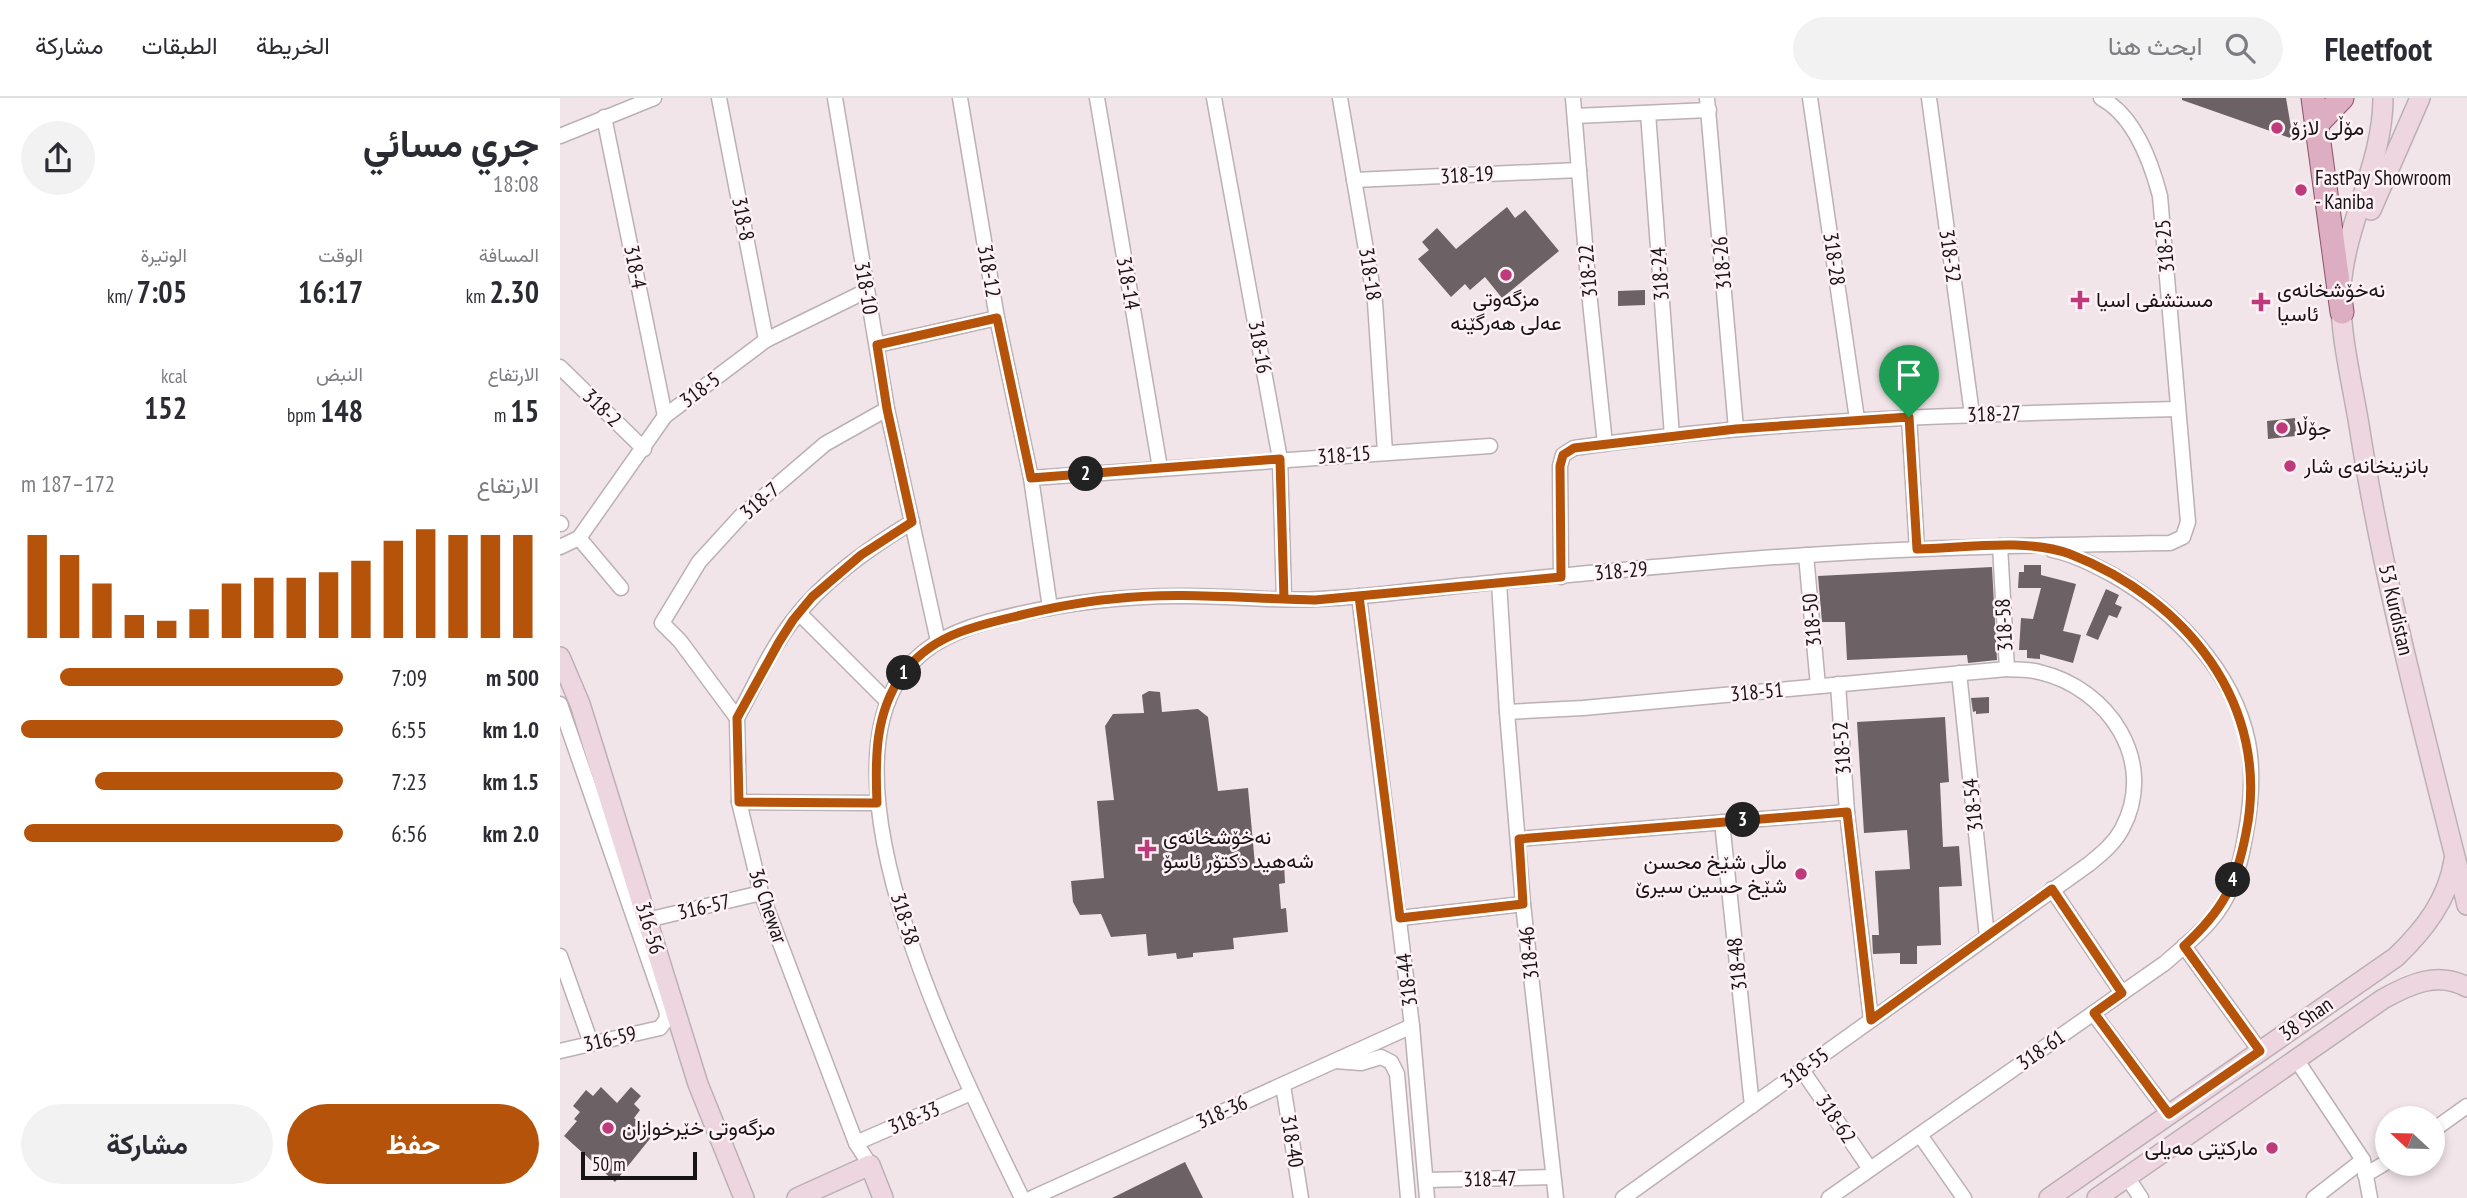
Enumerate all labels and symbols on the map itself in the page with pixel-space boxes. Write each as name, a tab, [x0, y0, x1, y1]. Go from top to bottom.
place label: مۆڵی لازۆ	[2291, 114, 2364, 141]
marker: مۆڵی لازۆ	[2269, 120, 2285, 136]
street label: 318-19	[1440, 160, 1494, 189]
place label: FastPay Showroom - Kaniba	[2315, 164, 2451, 215]
marker: FastPay Showroom - Kaniba	[2293, 182, 2309, 198]
street label: 318-8	[726, 195, 761, 243]
street label: 318-25	[2149, 218, 2180, 274]
street label: 318-32	[1933, 228, 1968, 284]
street label: 318-28	[1817, 231, 1852, 287]
street label: 318-26	[1706, 235, 1737, 291]
street label: 318-12	[972, 242, 1007, 300]
street label: 318-4	[618, 243, 653, 292]
street label: 318-22	[1572, 243, 1603, 299]
street label: 318-18	[1353, 245, 1388, 302]
street label: 318-24	[1644, 246, 1675, 302]
street label: 318-14	[1111, 254, 1147, 312]
street label: 318-10	[849, 259, 884, 317]
marker: مزگەوتی عەلی هەرگێنە	[1498, 267, 1514, 283]
place label: نه‌خۆشخانه‌ى ئاسیا	[2277, 276, 2385, 327]
place label: مزگەوتی عەلی هەرگێنە	[1450, 285, 1562, 336]
place label: مستشفى اسيا	[2096, 286, 2213, 313]
marker: مستشفى اسيا	[2070, 290, 2090, 310]
marker: نه‌خۆشخانه‌ى ئاسیا	[2251, 292, 2271, 312]
street label: 318-16	[1243, 318, 1278, 376]
pin	[1879, 345, 1939, 417]
street label: 318-5	[674, 366, 725, 414]
street label: 318-2	[577, 383, 628, 433]
street label: 318-27	[1967, 399, 2021, 428]
place label: جۆڵا	[2296, 414, 2331, 441]
marker: جۆڵا	[2274, 420, 2290, 436]
street label: 318-15	[1316, 439, 1372, 470]
place label: بانزینخانەی شار	[2303, 452, 2429, 479]
pin: 2	[1068, 456, 1104, 492]
marker: بانزینخانەی شار	[2282, 458, 2298, 474]
street label: 318-7	[734, 476, 785, 525]
street label: 318-29	[1593, 555, 1649, 586]
street label: 53 Kurdistan	[2373, 562, 2420, 658]
street label: 318-50	[1796, 592, 1827, 648]
street label: 318-58	[1989, 598, 2018, 652]
pin: 1	[886, 656, 922, 690]
street label: 318-51	[1729, 676, 1785, 707]
street label: 318-52	[1826, 720, 1857, 776]
street label: 318-54	[1956, 777, 1989, 833]
pin: 3	[1726, 802, 1760, 838]
place label: نەخۆشخانەی شەهید دکتۆر ئاسۆ	[1163, 823, 1314, 874]
marker: نەخۆشخانەی شەهید دکتۆر ئاسۆ	[1137, 839, 1157, 859]
place label: ماڵی شێخ محسن شێخ حسین سیرێ	[1635, 848, 1787, 900]
pin: 4	[2216, 862, 2250, 898]
street label: 36 Chewar	[743, 865, 794, 947]
marker: ماڵی شێخ محسن شێخ حسین سیرێ	[1793, 866, 1809, 882]
street label: 316-57	[675, 887, 733, 926]
street label: 318-38	[885, 889, 926, 948]
street label: 316-56	[630, 898, 671, 957]
street label: 318-46	[1512, 925, 1545, 981]
street label: 318-48	[1720, 936, 1753, 992]
street label: 318-44	[1390, 951, 1423, 1008]
street label: 38 Shan	[2274, 991, 2338, 1047]
street label: 316-59	[581, 1019, 639, 1058]
street label: 318-61	[2011, 1023, 2070, 1076]
street label: 318-55	[1775, 1041, 1834, 1094]
street label: 318-36	[1192, 1088, 1252, 1135]
street label: 318-62	[1810, 1089, 1863, 1148]
street label: 318-33	[884, 1095, 944, 1140]
north arrow	[2375, 1106, 2445, 1176]
street label: 318-40	[1275, 1112, 1310, 1169]
place label: مزگەوتی خێرخوازان	[622, 1114, 775, 1141]
marker: مزگەوتی خێرخوازان	[600, 1120, 616, 1136]
place label: مارکێتی مەیلی	[2145, 1134, 2258, 1161]
marker: مارکێتی مەیلی	[2264, 1140, 2280, 1156]
scale bar	[581, 1149, 696, 1181]
street label: 318-47	[1463, 1165, 1517, 1192]

